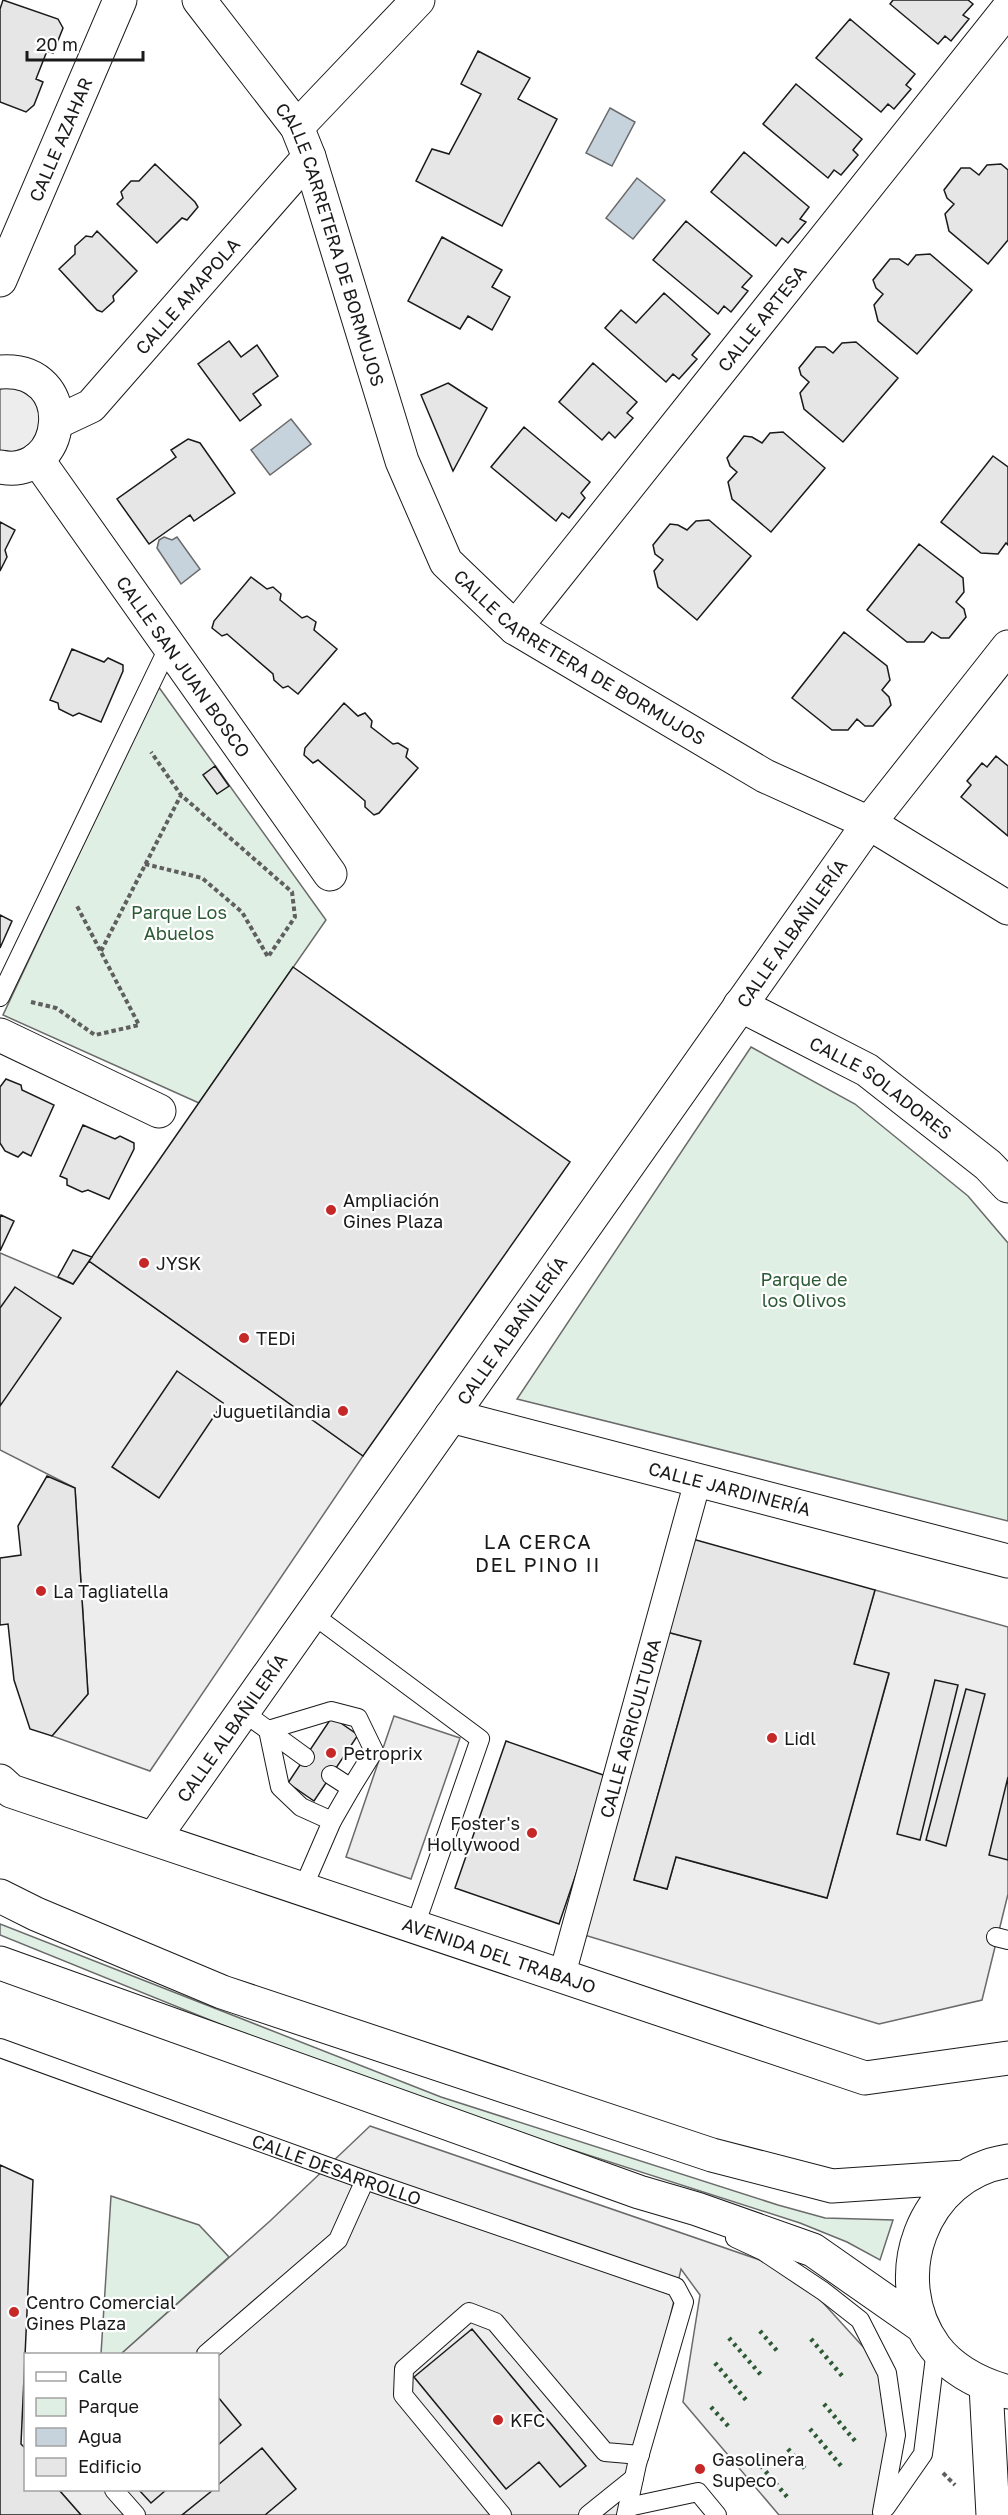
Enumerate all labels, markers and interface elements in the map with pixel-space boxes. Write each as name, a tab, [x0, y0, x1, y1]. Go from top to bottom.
scale bar	[27, 24, 142, 62]
text: 20 m	[36, 33, 78, 55]
street label: CALLE AZAHAR	[24, 74, 97, 205]
street label: CALLE CARRETERA DE BORMUJOS	[271, 98, 389, 389]
street label: CALLE AMAPOLA	[131, 233, 244, 359]
street label: CALLE ARTESA	[713, 261, 811, 376]
street label: CALLE CARRETERA DE BORMUJOS	[449, 565, 710, 749]
street label: CALLE SAN JUAN BOSCO	[112, 572, 255, 761]
street label: CALLE ALBAÑILERÍA	[732, 854, 851, 1012]
park label: Parque Los Abuelos	[131, 901, 227, 944]
street label: CALLE SOLADORES	[806, 1032, 957, 1144]
place label: Ampliación Gines Plaza	[343, 1189, 443, 1232]
marker: Ampliación Gines Plaza	[324, 1203, 338, 1217]
place label: JYSK	[156, 1252, 201, 1274]
street label: CALLE ALBAÑILERÍA	[452, 1252, 571, 1409]
marker: JYSK	[137, 1256, 151, 1270]
park label: Parque de los Olivos	[760, 1268, 848, 1311]
place label: TEDi	[256, 1327, 296, 1349]
marker: TEDi	[237, 1331, 251, 1345]
place label: Juguetilandia	[213, 1400, 331, 1422]
marker: Juguetilandia	[336, 1404, 350, 1418]
street label: CALLE JARDINERÍA	[646, 1457, 813, 1520]
district label: LA CERCA DEL PINO II	[475, 1529, 601, 1576]
place label: La Tagliatella	[53, 1580, 169, 1602]
marker: La Tagliatella	[34, 1584, 48, 1598]
street label: CALLE AGRICULTURA	[595, 1636, 665, 1820]
street label: CALLE ALBAÑILERÍA	[172, 1649, 292, 1806]
place label: Lidl	[784, 1727, 816, 1749]
marker: Lidl	[765, 1731, 779, 1745]
place label: Petroprix	[343, 1742, 423, 1764]
marker: Petroprix	[324, 1746, 338, 1760]
place label: Foster's Hollywood	[427, 1812, 520, 1855]
marker: Foster's Hollywood	[525, 1826, 539, 1840]
street label: AVENIDA DEL TRABAJO	[400, 1912, 599, 1998]
street label: CALLE DESARROLLO	[249, 2129, 424, 2210]
place label: Centro Comercial Gines Plaza	[26, 2291, 176, 2334]
marker: Centro Comercial Gines Plaza	[7, 2305, 21, 2319]
legend	[24, 2353, 219, 2491]
text: Calle	[78, 2365, 122, 2387]
text: Parque	[78, 2395, 139, 2417]
place label: KFC	[510, 2409, 545, 2431]
marker: KFC	[491, 2413, 505, 2427]
text: Agua	[78, 2425, 122, 2447]
place label: Gasolinera Supeco	[712, 2448, 804, 2491]
text: Edificio	[78, 2455, 142, 2477]
marker: Gasolinera Supeco	[693, 2462, 707, 2476]

